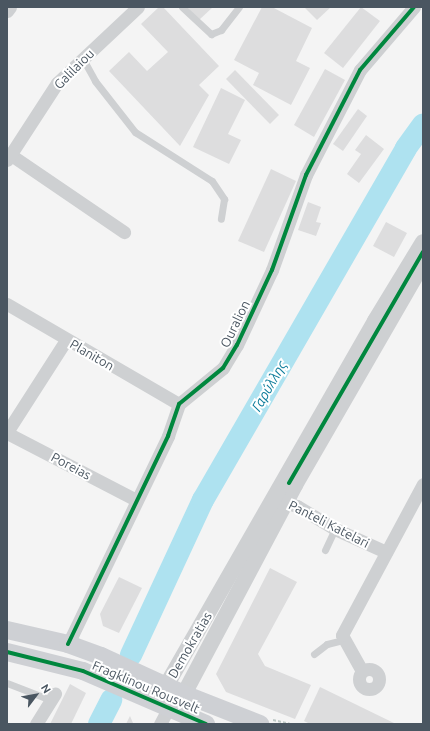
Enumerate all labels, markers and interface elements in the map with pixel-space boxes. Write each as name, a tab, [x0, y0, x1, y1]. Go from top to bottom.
street label: Galilaiou	[51, 46, 97, 92]
street label: Ouralion	[217, 298, 253, 350]
street label: Planiton	[67, 336, 117, 374]
water label: Γαρύλλης	[248, 358, 290, 414]
street label: Poreias	[48, 449, 94, 483]
street label: Panteli Katelari	[286, 497, 372, 551]
street label: Demokratias	[165, 609, 215, 681]
street label: Fragklinou Rousvelt	[90, 657, 202, 717]
north arrow	[16, 675, 56, 715]
text: N	[39, 682, 53, 695]

